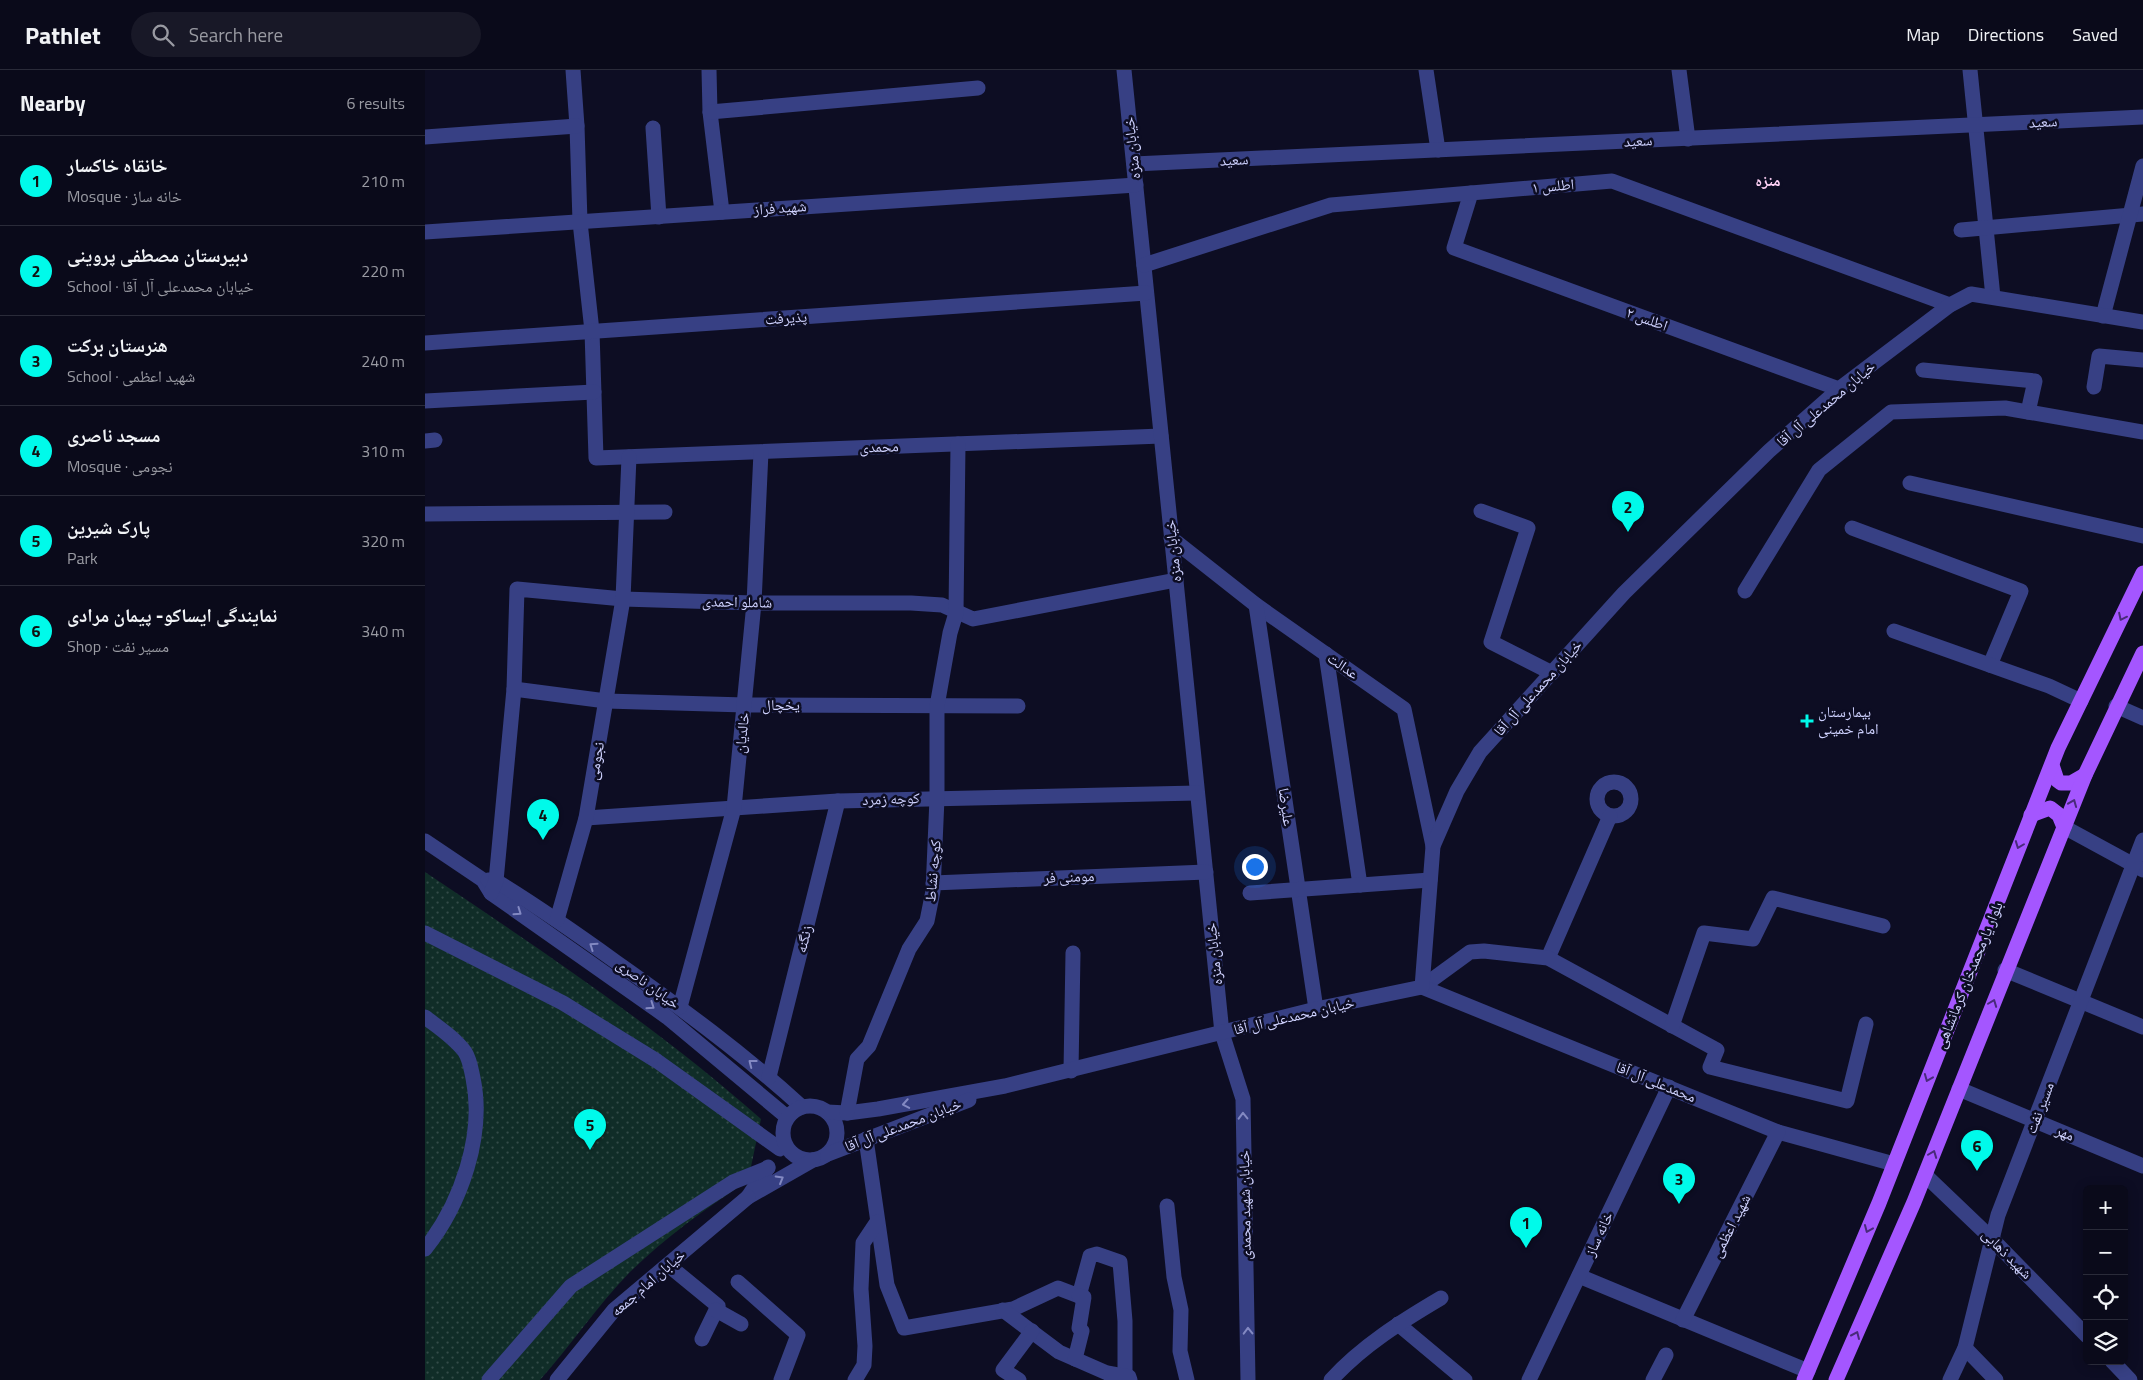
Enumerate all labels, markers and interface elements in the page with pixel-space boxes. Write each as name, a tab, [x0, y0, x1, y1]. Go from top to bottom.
search box	[131, 12, 481, 57]
text: Pathlet	[25, 17, 101, 53]
text: Search here	[189, 20, 283, 49]
icon: search	[149, 21, 177, 49]
text: Map	[1906, 21, 1940, 48]
text: Directions	[1968, 21, 2044, 48]
text: Saved	[2072, 21, 2118, 48]
text: Nearby	[20, 87, 85, 119]
text: 6 results	[346, 91, 405, 115]
street label: سعید	[2028, 109, 2058, 134]
street label: خیابان منزه	[1117, 115, 1146, 180]
street label: سعید	[1623, 128, 1653, 153]
street label: سعید	[1219, 147, 1249, 172]
text: خانقاه خاکسار	[67, 150, 168, 179]
district label: منزه	[1755, 168, 1781, 192]
text: 1	[32, 169, 40, 193]
text: 210 m	[361, 169, 405, 193]
street label: اطلس ۱	[1531, 172, 1575, 199]
text: Mosque · خانه ساز	[67, 184, 182, 208]
street label: شهید فراز	[752, 194, 807, 221]
text: دبیرستان مصطفی پروینی	[67, 240, 248, 269]
text: 2	[32, 259, 40, 283]
text: 220 m	[361, 259, 405, 283]
text: School · خیابان محمدعلی آل آقا	[67, 274, 254, 298]
street label: اطلس ۲	[1623, 300, 1671, 337]
street label: پذیرفت	[764, 305, 808, 330]
text: هنرستان برکت	[67, 330, 168, 359]
text: 3	[32, 349, 40, 373]
text: 240 m	[361, 349, 405, 373]
street label: خیابان محمدعلی آل آقا	[1771, 355, 1881, 452]
text: School · شهید اعظمی	[67, 364, 195, 388]
text: مسجد ناصری	[67, 420, 161, 449]
street label: محمدی	[859, 434, 899, 459]
text: 4	[32, 439, 40, 463]
text: 310 m	[361, 439, 405, 463]
text: Mosque · نجومی	[67, 454, 173, 478]
pin: 2	[1612, 491, 1644, 532]
text: پارک شیرین	[67, 512, 150, 541]
street label: خیابان منزه	[1158, 518, 1187, 583]
text: 5	[32, 529, 40, 553]
text: 320 m	[361, 529, 405, 553]
text: Park	[67, 546, 98, 570]
street label: شاملو احمدی	[702, 589, 772, 614]
text: نمایندگی ایساکو- پیمان مرادی	[67, 600, 277, 629]
one-way arrow	[2118, 612, 2128, 621]
text: 6	[32, 619, 40, 643]
text: 340 m	[361, 619, 405, 643]
text: Shop · مسیر نفت	[67, 634, 169, 658]
street label: خیابان محمدعلی آل آقا	[1488, 634, 1588, 741]
street label: عدالت	[1323, 647, 1364, 685]
street label: یخچال	[762, 693, 800, 716]
place label: بیمارستان امام خمینی	[1818, 700, 1879, 740]
street label: خالدیان	[728, 711, 755, 755]
marker: بیمارستان امام خمینی	[1800, 714, 1814, 728]
street label: نجومی	[581, 740, 610, 782]
street label: کوچه زمرد	[862, 786, 920, 811]
street label: علیرضا	[1272, 786, 1301, 828]
pin: 4	[527, 799, 559, 840]
one-way arrow	[2067, 799, 2078, 808]
street label: کوچه نشاط	[918, 839, 947, 903]
one-way arrow	[2015, 840, 2026, 849]
your location	[1242, 854, 1268, 880]
street label: مومنی فر	[1042, 864, 1095, 889]
street label: بلوار یارمحمدخان کرمانشاهی	[1929, 898, 2009, 1052]
one-way arrow	[512, 906, 522, 915]
street label: خیابان منزه	[1199, 921, 1228, 986]
street label: زنگنه	[789, 922, 818, 955]
one-way arrow	[589, 943, 599, 952]
street label: خیابان ناصری	[612, 953, 685, 1015]
street label: خیابان محمدعلی آل آقا	[1231, 990, 1357, 1041]
one-way arrow	[1987, 999, 1997, 1007]
one-way arrow	[645, 1000, 655, 1009]
street label: محمدعلی آل آقا	[1613, 1055, 1700, 1108]
one-way arrow	[749, 1061, 758, 1069]
one-way arrow	[1924, 1073, 1934, 1082]
street label: مسیر نفت	[2019, 1078, 2060, 1137]
street label: خیابان محمدعلی آل آقا	[841, 1092, 965, 1157]
one-way arrow	[901, 1099, 910, 1109]
pin: 5	[574, 1109, 606, 1150]
one-way arrow	[1238, 1112, 1248, 1120]
street label: مهر	[2051, 1118, 2078, 1147]
pin: 6	[1961, 1130, 1993, 1171]
street label: خیابان شهید محمدی	[1232, 1150, 1257, 1260]
one-way arrow	[1927, 1150, 1938, 1159]
pin: 3	[1663, 1163, 1695, 1204]
one-way arrow	[775, 1175, 784, 1185]
map controls	[2083, 1185, 2128, 1365]
button: +	[2083, 1185, 2128, 1230]
street label: شهید اعظمی	[1705, 1190, 1756, 1262]
pin: 1	[1510, 1207, 1542, 1248]
street label: خانه ساز	[1578, 1207, 1619, 1261]
street label: شهید ذهابی	[1977, 1223, 2038, 1284]
one-way arrow	[1864, 1224, 1875, 1233]
button: −	[2083, 1230, 2128, 1275]
street label: خیابان امام جمعه	[605, 1243, 690, 1322]
button: locate	[2083, 1275, 2128, 1320]
button: layers	[2083, 1320, 2128, 1365]
one-way arrow	[1243, 1327, 1253, 1335]
one-way arrow	[1849, 1331, 1860, 1340]

